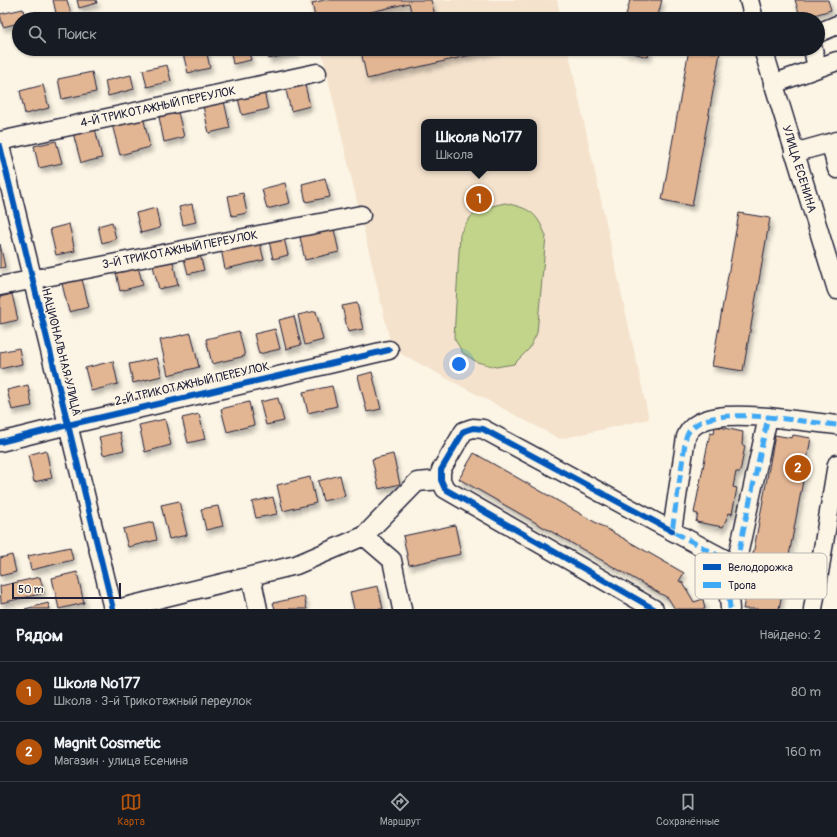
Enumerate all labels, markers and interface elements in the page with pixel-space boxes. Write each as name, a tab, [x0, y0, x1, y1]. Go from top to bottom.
search box	[12, 12, 825, 56]
icon: search	[26, 23, 48, 45]
text: Поиск	[58, 25, 97, 44]
street label: 4-Й ТРИКОТАЖНЫЙ ПЕРЕУЛОК	[79, 83, 237, 131]
popup	[421, 119, 537, 171]
street label: УЛИЦА ЕСЕНИНА	[779, 123, 819, 215]
text: Школа №177	[436, 128, 522, 147]
text: Школа	[436, 147, 473, 163]
pin: 1	[466, 184, 492, 214]
street label: 3-Й ТРИКОТАЖНЫЙ ПЕРЕУЛОК	[101, 228, 259, 272]
street label: НАЦИОНАЛЬНАЯ УЛИЦА	[38, 286, 84, 418]
your location	[449, 354, 469, 374]
street label: 2-Й ТРИКОТАЖНЫЙ ПЕРЕУЛОК	[113, 359, 271, 409]
pin: 2	[785, 453, 811, 483]
legend	[695, 553, 827, 599]
text: Велодорожка	[728, 561, 793, 574]
text: Тропа	[728, 579, 756, 592]
scale bar	[12, 581, 121, 600]
text: 50 m	[18, 583, 44, 596]
text: Рядом	[16, 625, 63, 646]
text: Найдено: 2	[759, 627, 821, 643]
text: Школа №177	[54, 674, 140, 693]
text: 1	[26, 684, 32, 700]
text: 80 m	[791, 684, 821, 700]
text: Школа · 3-й Трикотажный переулок	[54, 693, 252, 709]
text: Magnit Cosmetic	[54, 734, 161, 753]
text: 2	[25, 744, 33, 760]
text: 160 m	[785, 744, 821, 760]
text: Магазин · улица Есенина	[54, 753, 188, 769]
tab: Карта	[117, 791, 145, 828]
tab: Маршрут	[380, 791, 421, 828]
tab: Сохранённые	[656, 791, 720, 828]

